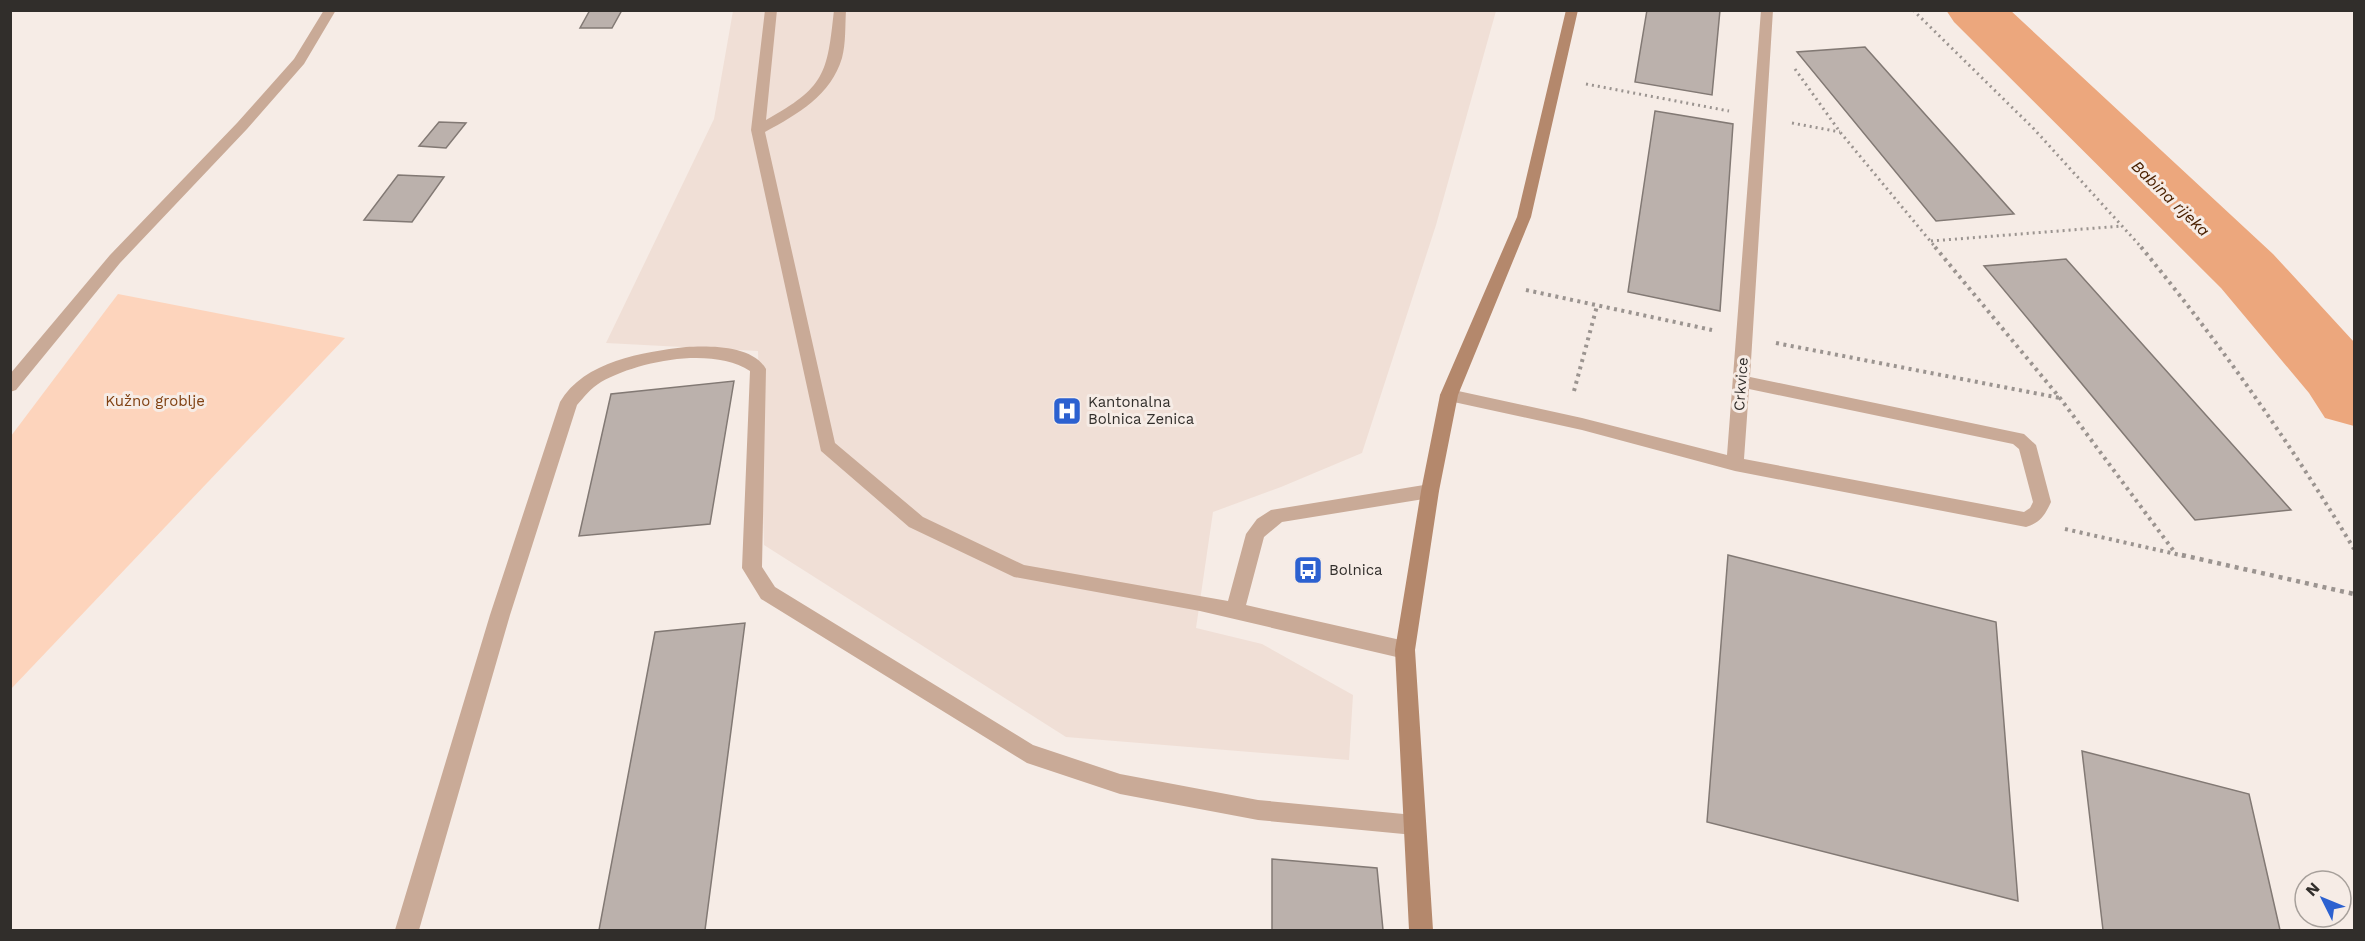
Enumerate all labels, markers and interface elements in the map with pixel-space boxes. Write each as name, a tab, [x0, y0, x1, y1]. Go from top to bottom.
water label: Babina rijeka	[2128, 157, 2214, 240]
street label: Crkvice	[1730, 357, 1752, 411]
park label: Kužno groblje	[105, 392, 205, 410]
place label: Kantonalna Bolnica Zenica	[1088, 393, 1195, 428]
hospital icon: Kantonalna Bolnica Zenica	[1051, 395, 1083, 427]
bus stop icon: Bolnica	[1292, 554, 1324, 586]
place label: Bolnica	[1329, 561, 1383, 579]
north arrow	[2293, 869, 2353, 929]
text: N	[2301, 878, 2323, 900]

